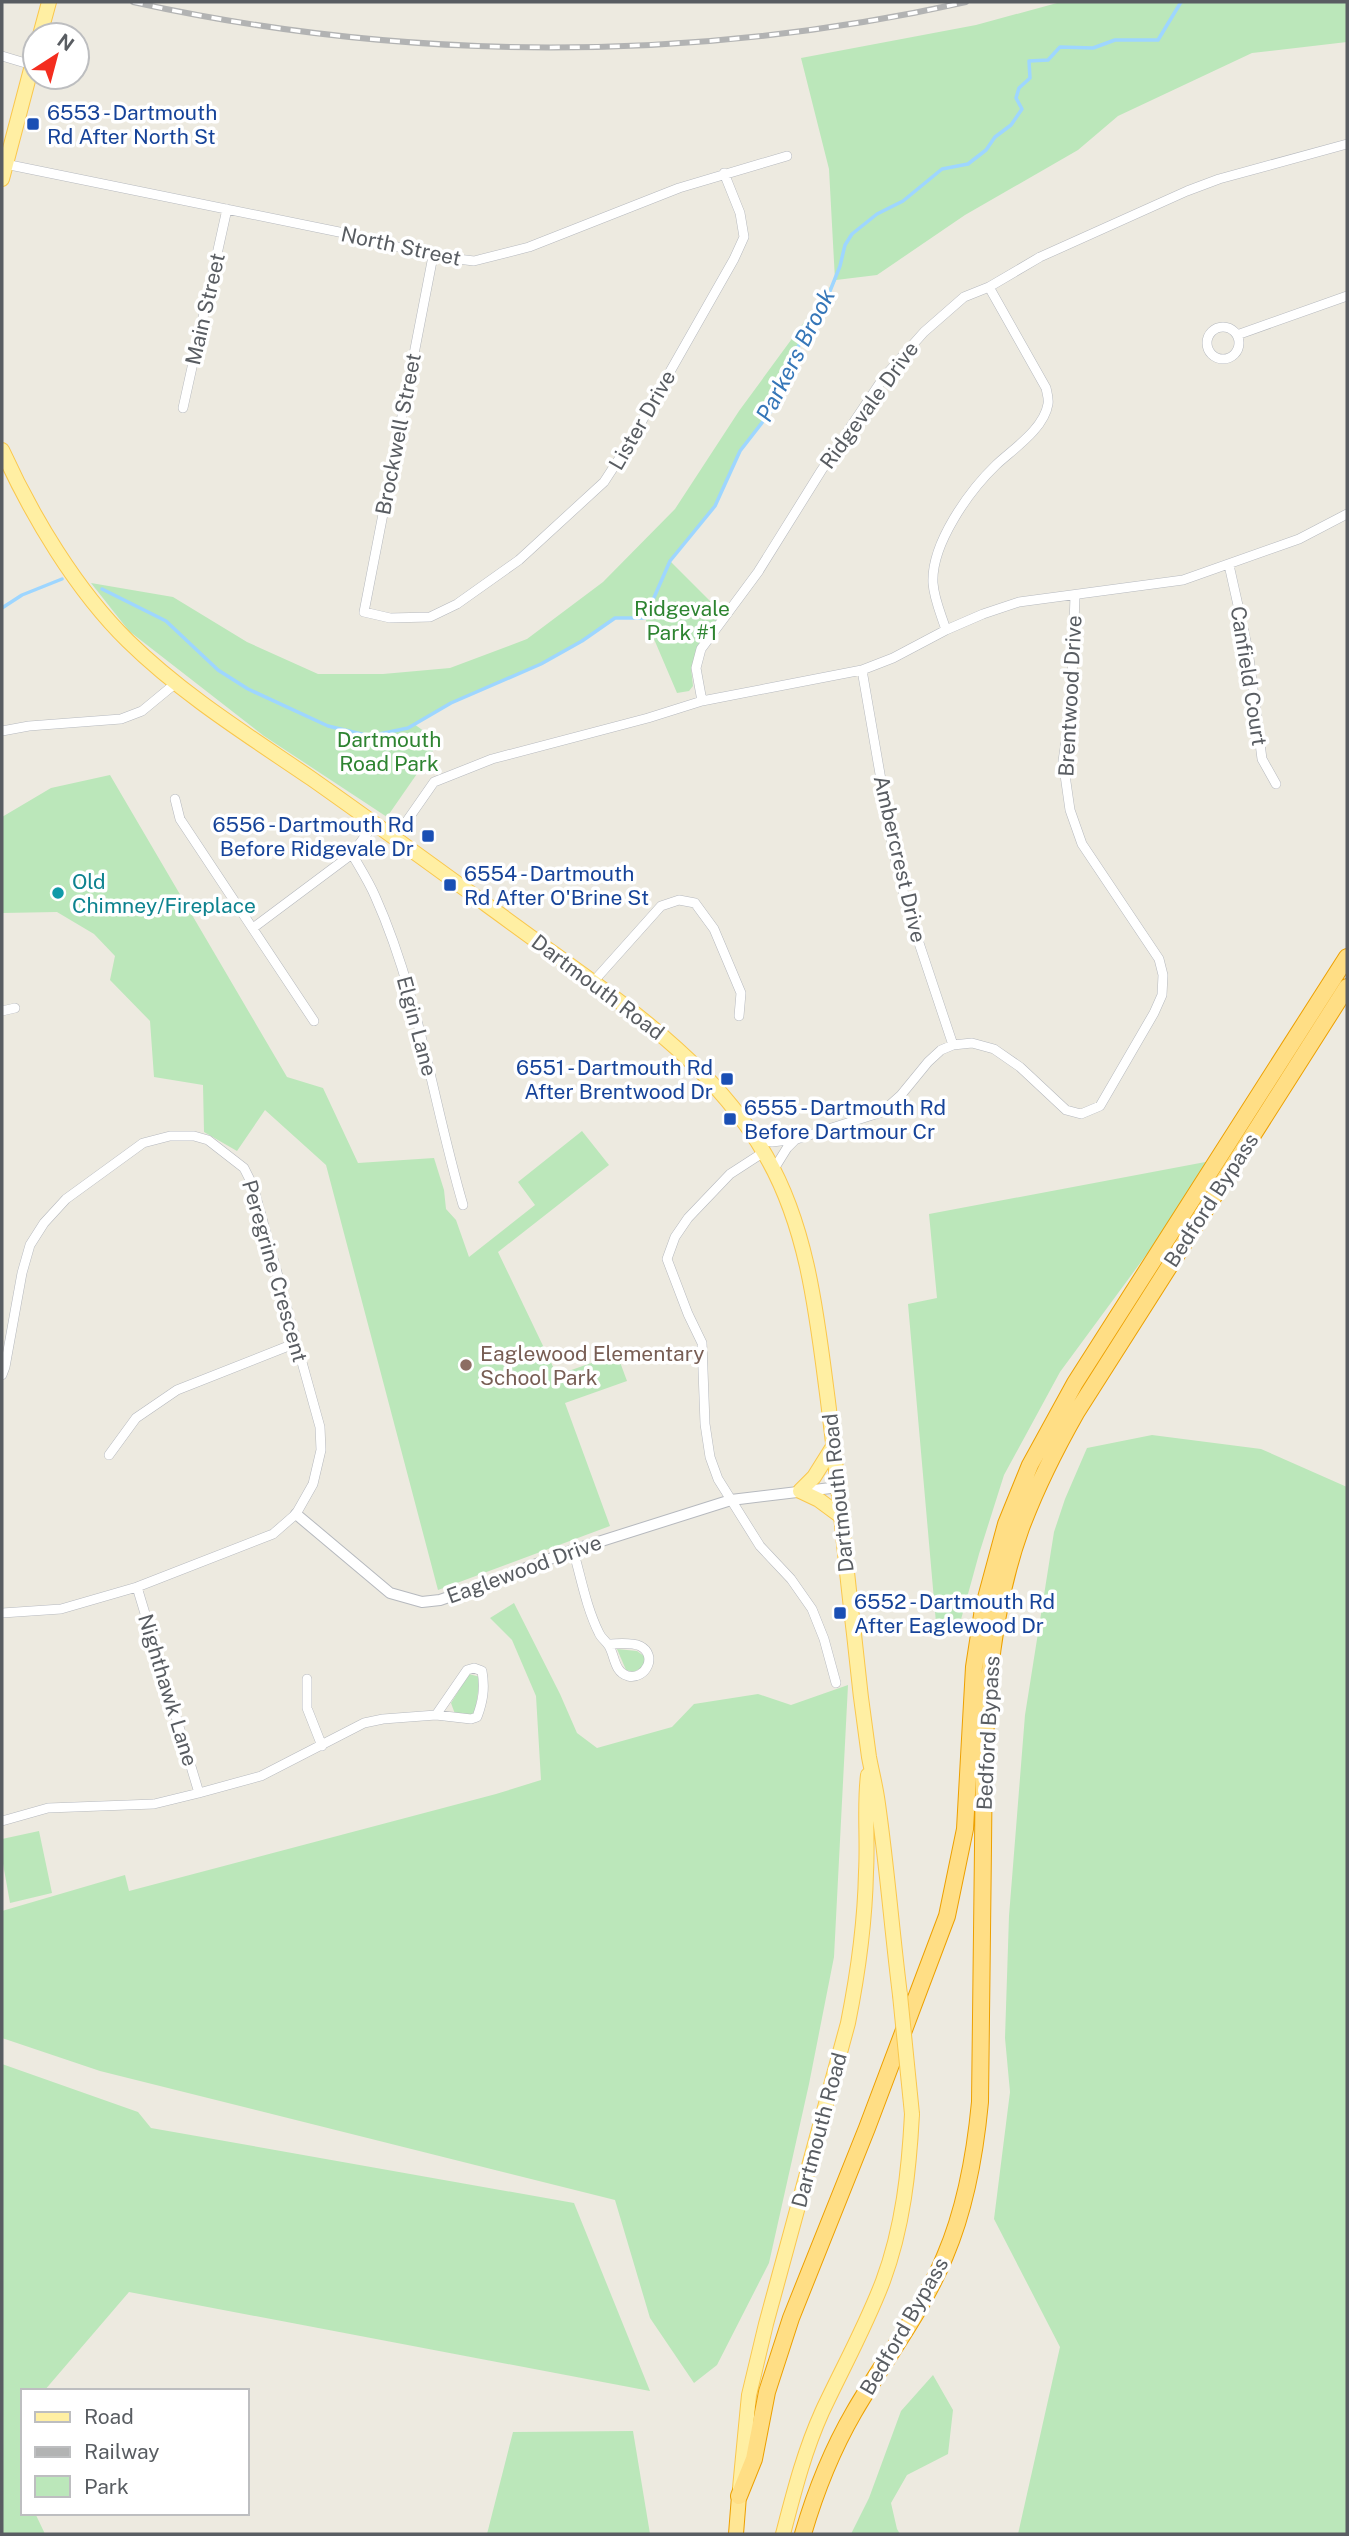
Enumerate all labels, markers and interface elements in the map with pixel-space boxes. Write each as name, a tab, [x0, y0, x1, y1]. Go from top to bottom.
north arrow	[21, 21, 91, 91]
text: N	[54, 29, 78, 56]
place label: 6553 - Dartmouth Rd After North St	[47, 100, 217, 149]
marker: 6553 - Dartmouth Rd After North St	[25, 116, 41, 132]
street label: North Street	[339, 221, 463, 271]
street label: Main Street	[180, 251, 230, 367]
water label: Parkers Brook	[750, 284, 840, 426]
street label: Ridgevale Drive	[814, 337, 924, 473]
street label: Brockwell Street	[370, 351, 426, 517]
street label: Lister Drive	[603, 366, 681, 474]
park label: Ridgevale Park #1	[634, 596, 730, 645]
street label: Canfield Court	[1226, 604, 1272, 748]
street label: Brentwood Drive	[1053, 615, 1087, 777]
park label: Dartmouth Road Park	[337, 727, 441, 776]
street label: Ambercrest Drive	[869, 773, 931, 945]
place label: 6556 - Dartmouth Rd Before Ridgevale Dr	[212, 812, 414, 861]
marker: 6556 - Dartmouth Rd Before Ridgevale Dr	[420, 828, 436, 844]
place label: 6554 - Dartmouth Rd After O'Brine St	[464, 861, 649, 910]
place label: Old Chimney/Fireplace	[72, 869, 256, 918]
marker: 6554 - Dartmouth Rd After O'Brine St	[442, 877, 458, 893]
marker: Old Chimney/Fireplace	[50, 885, 66, 901]
street label: Dartmouth Road	[527, 929, 669, 1045]
street label: Elgin Lane	[392, 973, 442, 1079]
place label: 6551 - Dartmouth Rd After Brentwood Dr	[516, 1055, 713, 1104]
marker: 6551 - Dartmouth Rd After Brentwood Dr	[719, 1071, 735, 1087]
place label: 6555 - Dartmouth Rd Before Dartmour Cr	[744, 1095, 946, 1144]
marker: 6555 - Dartmouth Rd Before Dartmour Cr	[722, 1111, 738, 1127]
street label: Bedford Bypass	[1158, 1128, 1264, 1272]
street label: Peregrine Crescent	[237, 1177, 313, 1365]
place label: Eaglewood Elementary School Park	[480, 1341, 704, 1390]
marker: Eaglewood Elementary School Park	[458, 1357, 474, 1373]
street label: Dartmouth Road	[817, 1412, 859, 1574]
street label: Eaglewood Drive	[443, 1529, 605, 1609]
place label: 6552 - Dartmouth Rd After Eaglewood Dr	[854, 1589, 1055, 1638]
marker: 6552 - Dartmouth Rd After Eaglewood Dr	[832, 1605, 848, 1621]
street label: Nighthawk Lane	[133, 1611, 203, 1769]
street label: Bedford Bypass	[971, 1655, 1005, 1811]
street label: Dartmouth Road	[786, 2050, 852, 2210]
street label: Bedford Bypass	[855, 2253, 953, 2399]
legend	[21, 2389, 248, 2515]
text: Road	[84, 2404, 134, 2429]
text: Railway	[84, 2439, 160, 2464]
text: Park	[84, 2474, 129, 2499]

